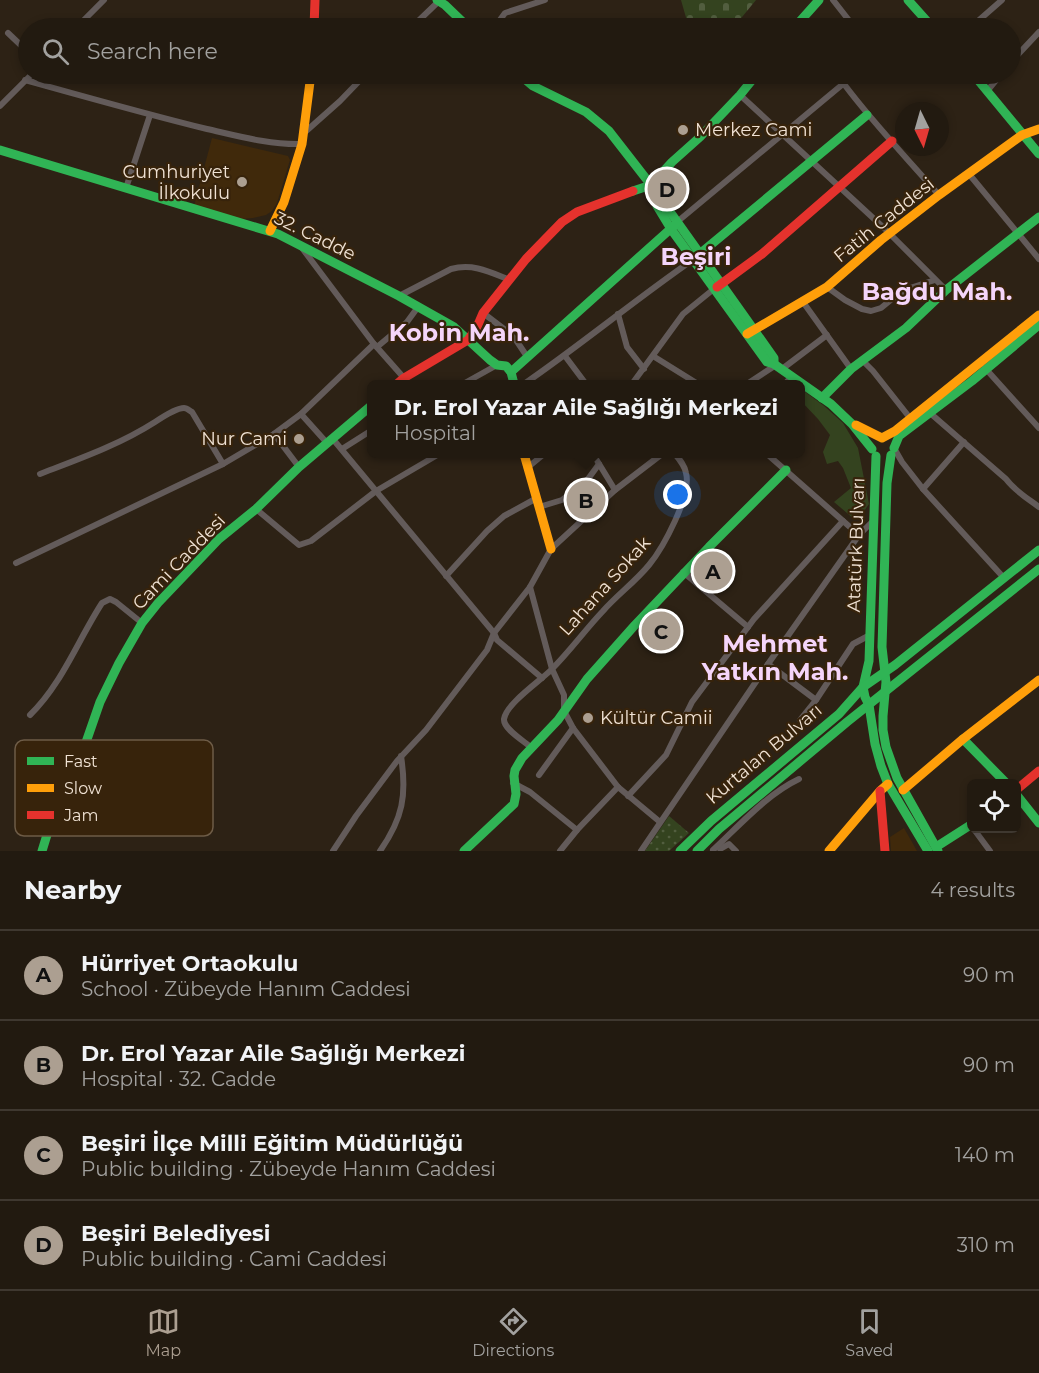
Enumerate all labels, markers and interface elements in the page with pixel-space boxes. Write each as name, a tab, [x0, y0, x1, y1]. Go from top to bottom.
search box	[18, 18, 1021, 84]
icon: search	[39, 35, 72, 68]
text: Search here	[87, 38, 218, 65]
north arrow	[895, 102, 949, 156]
place label: Merkez Cami	[695, 119, 812, 141]
marker: Merkez Cami	[676, 123, 690, 137]
place label: Cumhuriyet İlkokulu	[123, 161, 230, 204]
pin: D	[648, 166, 686, 212]
street label: Fatih Caddesi	[829, 173, 939, 267]
marker: Cumhuriyet İlkokulu	[235, 175, 249, 189]
street label: 32. Cadde	[271, 207, 359, 265]
district label: Beşiri	[661, 242, 731, 271]
district label: Bağdu Mah.	[862, 277, 1012, 306]
district label: Kobin Mah.	[389, 318, 529, 347]
popup	[367, 380, 805, 458]
text: Dr. Erol Yazar Aile Sağlığı Merkezi	[394, 394, 778, 421]
text: Hospital	[394, 421, 476, 445]
place label: Nur Cami	[201, 428, 287, 450]
marker: Nur Cami	[292, 432, 306, 446]
street label: Atatürk Bulvarı	[843, 477, 869, 613]
pin: B	[566, 478, 606, 522]
your location	[663, 480, 692, 509]
street label: Cami Caddesi	[128, 510, 230, 614]
street label: Lahana Sokak	[555, 532, 655, 640]
pin: A	[694, 548, 732, 594]
pin: C	[642, 608, 680, 654]
district label: Mehmet Yatkın Mah.	[701, 629, 848, 686]
street label: Kurtalan Bulvarı	[702, 699, 826, 809]
place label: Kültür Camii	[600, 707, 713, 729]
marker: Kültür Camii	[581, 711, 595, 725]
legend	[15, 740, 213, 836]
text: Fast	[64, 752, 98, 771]
text: Slow	[64, 779, 102, 798]
map controls	[967, 779, 1021, 833]
button: locate	[967, 779, 1021, 833]
text: Jam	[63, 806, 98, 825]
text: Nearby	[24, 874, 121, 906]
text: 4 results	[930, 878, 1015, 902]
text: Hürriyet Ortaokulu	[81, 950, 298, 977]
text: A	[36, 963, 51, 987]
text: 90 m	[963, 963, 1015, 987]
text: School · Zübeyde Hanım Caddesi	[81, 977, 411, 1001]
text: Dr. Erol Yazar Aile Sağlığı Merkezi	[81, 1040, 465, 1067]
text: B	[36, 1053, 51, 1077]
text: 90 m	[963, 1053, 1015, 1077]
text: Hospital · 32. Cadde	[81, 1067, 276, 1091]
text: Beşiri İlçe Milli Eğitim Müdürlüğü	[81, 1130, 463, 1157]
text: C	[36, 1143, 51, 1167]
text: 140 m	[955, 1143, 1015, 1167]
text: Public building · Zübeyde Hanım Caddesi	[81, 1157, 496, 1181]
text: Beşiri Belediyesi	[81, 1220, 270, 1247]
text: D	[35, 1233, 52, 1257]
text: 310 m	[957, 1233, 1015, 1257]
text: Public building · Cami Caddesi	[81, 1247, 387, 1271]
tab: Map	[146, 1305, 181, 1360]
tab: Directions	[472, 1305, 554, 1360]
tab: Saved	[845, 1305, 893, 1360]

